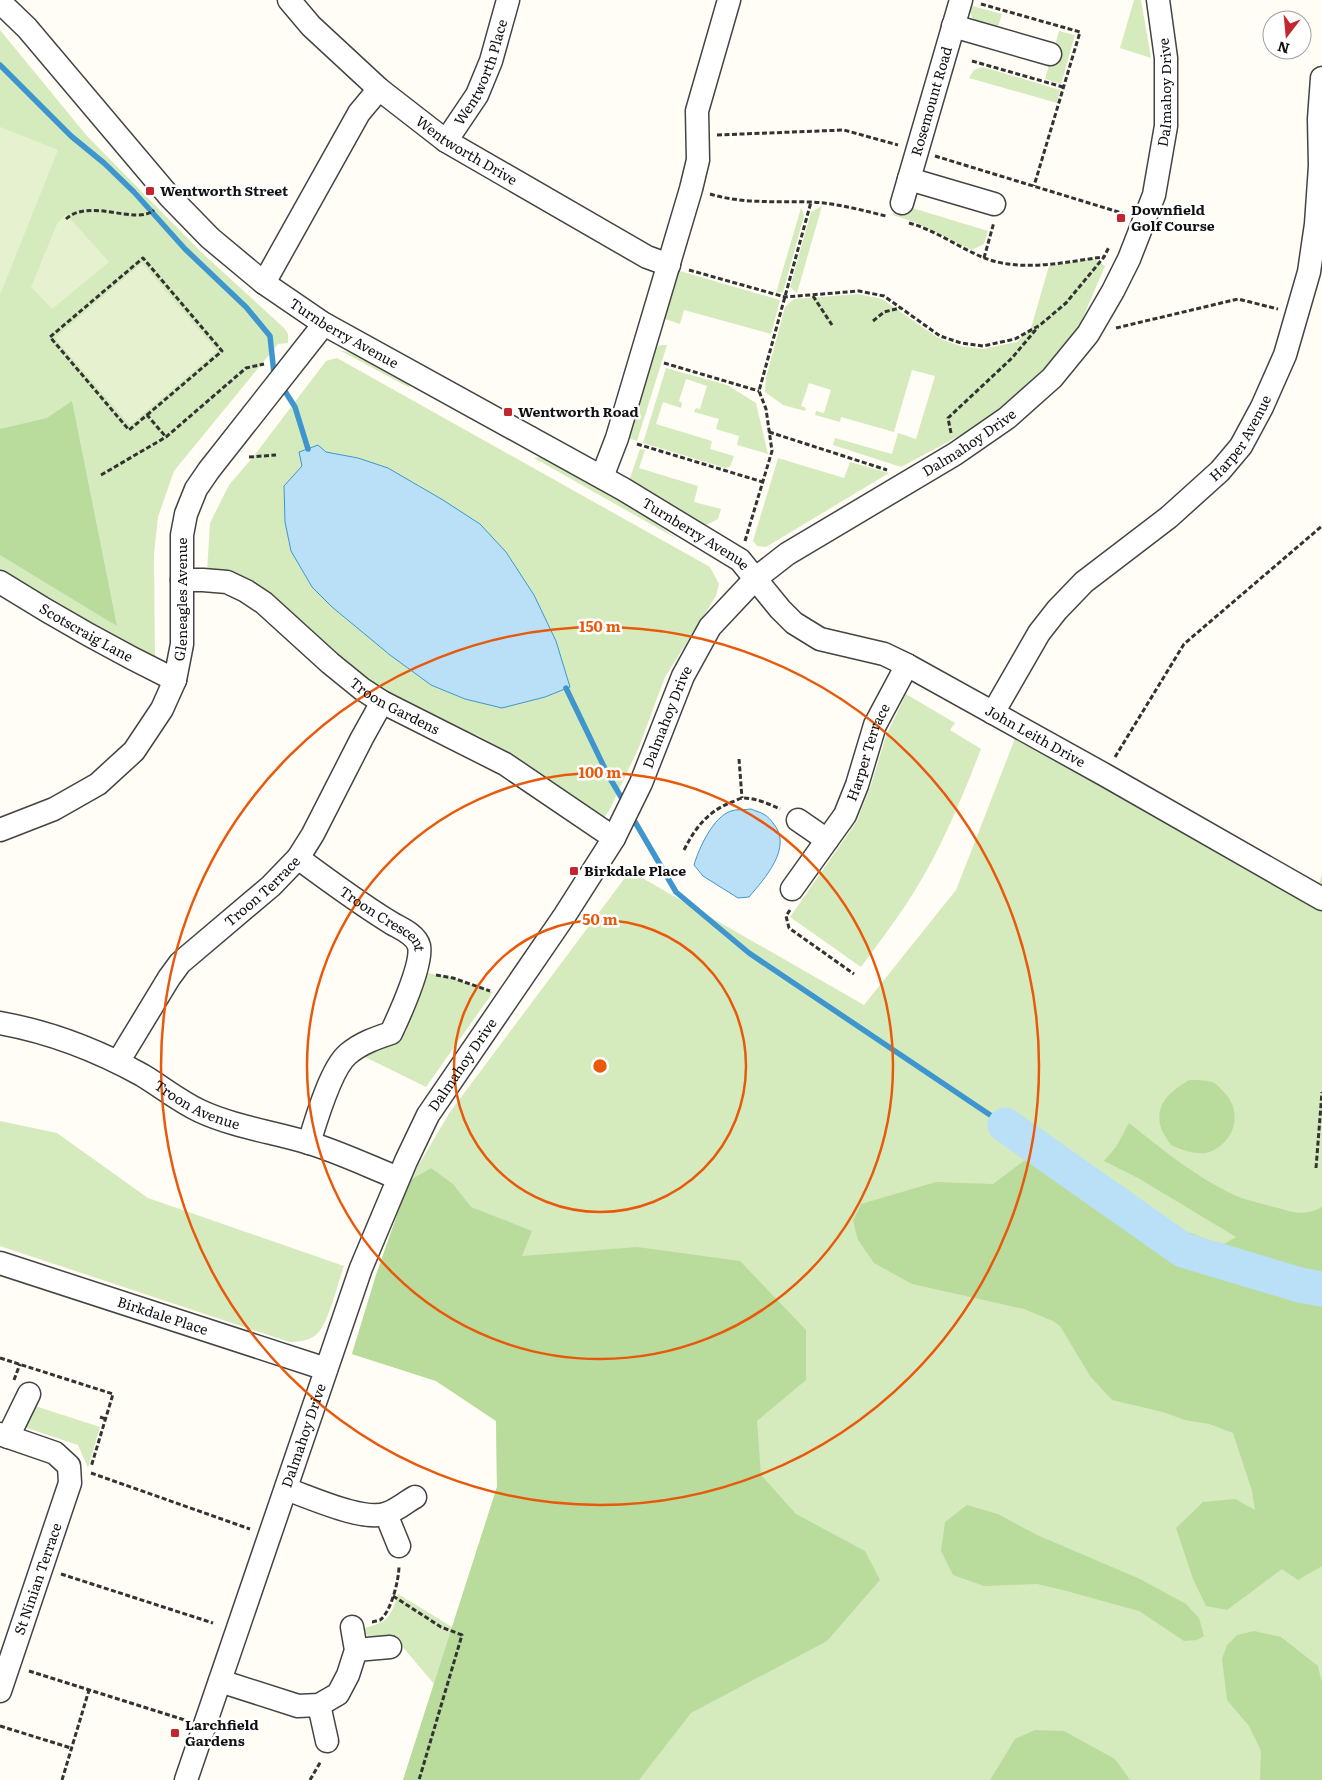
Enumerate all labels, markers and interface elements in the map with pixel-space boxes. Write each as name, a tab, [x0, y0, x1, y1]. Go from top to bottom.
north arrow	[1262, 10, 1312, 60]
street label: Wentworth Place	[448, 17, 511, 129]
street label: Dalmahoy Drive	[1152, 37, 1175, 148]
text: N	[1274, 37, 1292, 60]
street label: Rosemount Road	[905, 43, 956, 158]
street label: Wentworth Drive	[412, 110, 521, 189]
place label: Wentworth Street	[160, 180, 289, 200]
marker: Wentworth Street	[144, 185, 156, 197]
place label: Downfield Golf Course	[1131, 199, 1215, 235]
marker: Downfield Golf Course	[1115, 212, 1127, 224]
street label: Turnberry Avenue	[286, 292, 403, 372]
street label: Harper Avenue	[1204, 391, 1275, 485]
place label: Wentworth Road	[518, 401, 639, 421]
street label: Dalmahoy Drive	[918, 404, 1020, 480]
marker: Wentworth Road	[502, 406, 514, 418]
street label: Turnberry Avenue	[639, 492, 755, 574]
street label: Gleneagles Avenue	[168, 537, 191, 663]
street label: Scotscraig Lane	[36, 598, 137, 666]
text: 150 m	[579, 614, 621, 637]
street label: Dalmahoy Drive	[637, 662, 696, 771]
street label: Troon Gardens	[346, 672, 443, 738]
street label: Harper Terrace	[841, 699, 894, 804]
street label: John Leith Drive	[982, 700, 1089, 771]
text: 100 m	[579, 760, 621, 783]
street label: Troon Terrace	[219, 851, 304, 930]
place label: Birkdale Place	[584, 860, 686, 880]
marker: Birkdale Place	[568, 865, 580, 877]
street label: Troon Crescent	[336, 881, 431, 953]
text: 50 m	[582, 907, 618, 930]
street label: Dalmahoy Drive	[423, 1014, 501, 1115]
centre of rings	[591, 1057, 609, 1075]
street label: Troon Avenue	[151, 1075, 242, 1134]
street label: Birkdale Place	[115, 1291, 211, 1339]
street label: Dalmahoy Drive	[276, 1380, 330, 1490]
street label: St Ninian Terrace	[8, 1520, 66, 1637]
place label: Larchfield Gardens	[185, 1714, 259, 1750]
marker: Larchfield Gardens	[169, 1727, 181, 1739]

